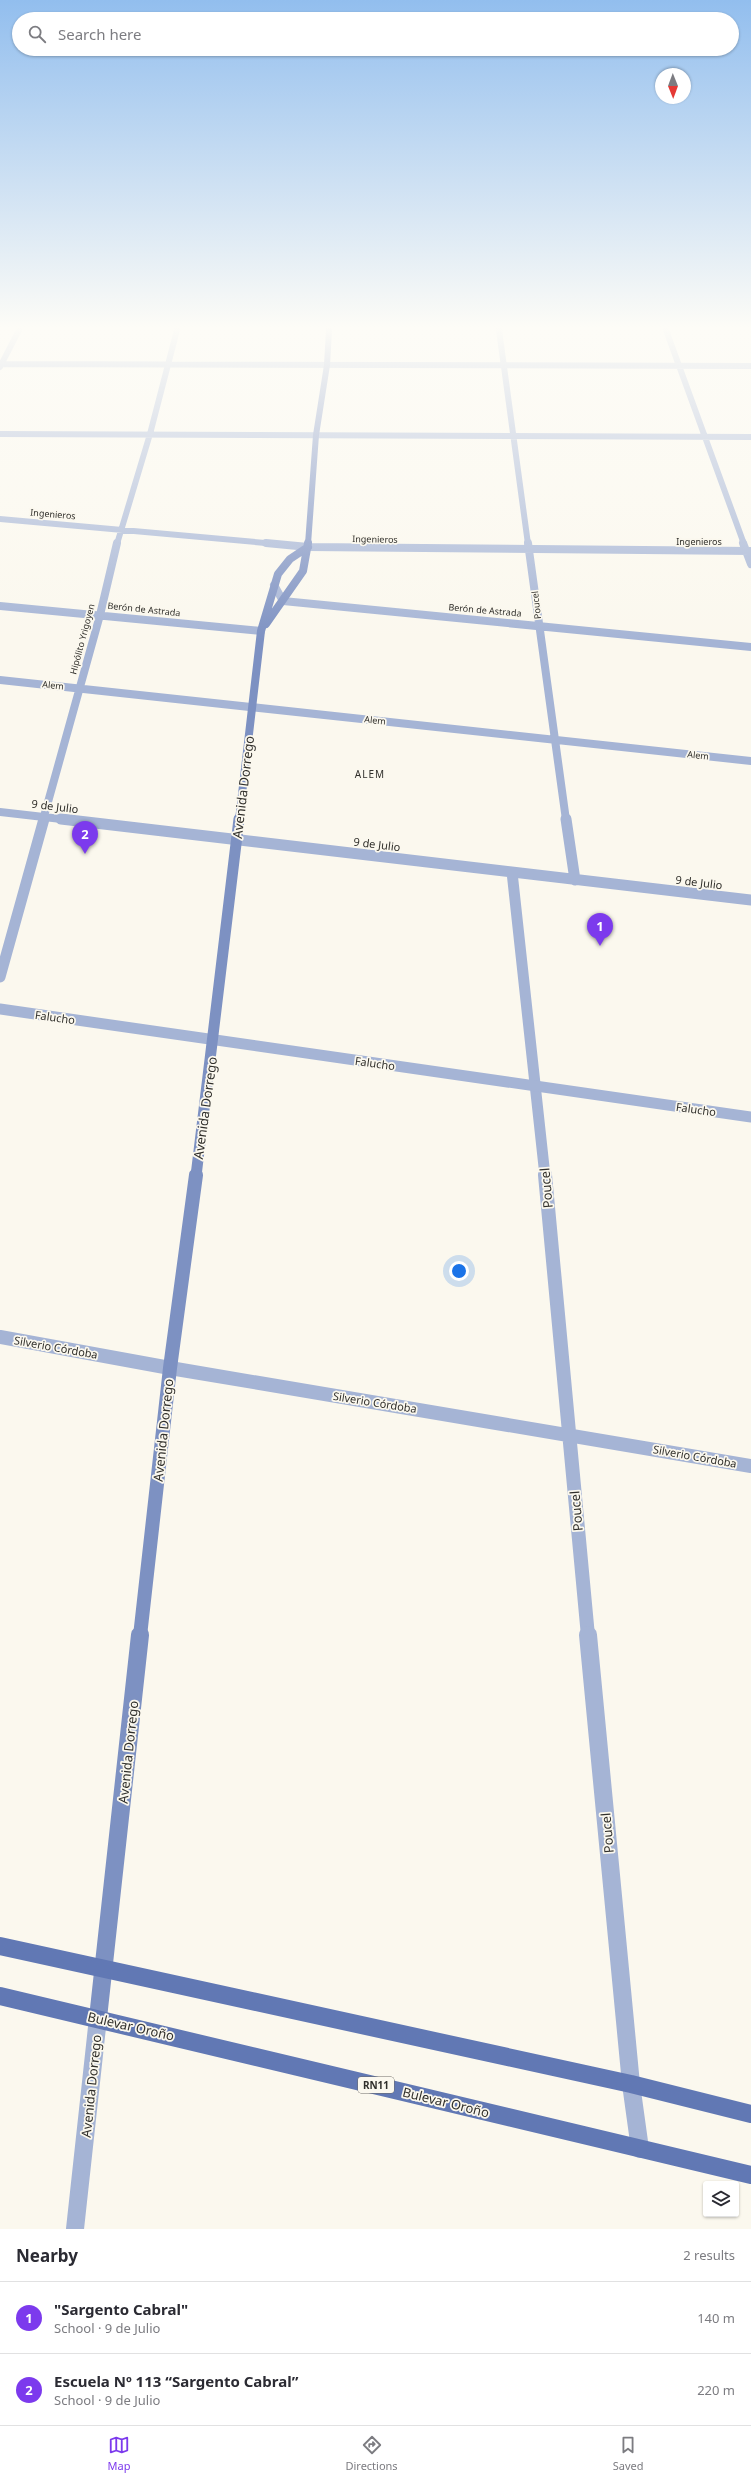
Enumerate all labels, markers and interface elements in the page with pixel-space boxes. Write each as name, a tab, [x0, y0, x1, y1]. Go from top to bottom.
search box	[12, 12, 739, 56]
icon: search	[26, 23, 48, 45]
text: Search here	[58, 24, 141, 44]
north arrow	[655, 68, 691, 104]
street label: Ingenieros	[30, 506, 76, 522]
street label: Ingenieros	[352, 532, 398, 546]
street label: Ingenieros	[676, 535, 722, 548]
street label: Poucel	[528, 590, 544, 620]
street label: Berón de Astrada	[107, 599, 181, 619]
street label: Berón de Astrada	[448, 600, 522, 620]
street label: Hipólito Yrigoyen	[66, 602, 98, 676]
street label: Alem	[42, 677, 64, 693]
street label: Alem	[364, 712, 386, 728]
street label: Avenida Dorrego	[228, 734, 258, 839]
street label: Alem	[687, 747, 709, 763]
district label: ALEM	[355, 767, 385, 781]
street label: 9 de Julio	[31, 796, 80, 816]
pin: 2	[72, 821, 98, 854]
street label: 9 de Julio	[353, 834, 402, 854]
street label: 9 de Julio	[675, 872, 724, 892]
pin: 1	[587, 913, 613, 946]
street label: Falucho	[34, 1007, 76, 1027]
street label: Falucho	[354, 1053, 396, 1073]
street label: Avenida Dorrego	[189, 1055, 221, 1160]
street label: Falucho	[675, 1099, 717, 1119]
street label: Poucel	[535, 1167, 557, 1209]
your location	[449, 1261, 469, 1281]
street label: Silverio Córdoba	[13, 1332, 99, 1362]
street label: Avenida Dorrego	[149, 1378, 177, 1482]
street label: Silverio Córdoba	[332, 1388, 418, 1416]
street label: Silverio Córdoba	[652, 1441, 738, 1471]
street label: Poucel	[565, 1490, 587, 1532]
street label: Avenida Dorrego	[114, 1700, 142, 1804]
street label: Poucel	[596, 1812, 618, 1854]
street label: Bulevar Oroño	[86, 2007, 176, 2045]
street label: Avenida Dorrego	[77, 2034, 105, 2138]
road number: RN11	[358, 2077, 394, 2093]
street label: Bulevar Oroño	[401, 2083, 491, 2121]
map controls	[703, 2181, 739, 2217]
button: layers	[703, 2181, 739, 2217]
text: Nearby	[16, 2244, 78, 2267]
text: 2 results	[683, 2246, 735, 2264]
text: "Sargento Cabral"	[54, 2299, 188, 2319]
text: 1	[25, 2309, 33, 2327]
text: 140 m	[697, 2309, 735, 2327]
text: School · 9 de Julio	[54, 2319, 160, 2337]
text: Escuela Nº 113 “Sargento Cabral”	[54, 2371, 298, 2391]
text: 2	[25, 2381, 33, 2399]
text: 220 m	[697, 2381, 735, 2399]
text: School · 9 de Julio	[54, 2391, 160, 2409]
tab: Map	[108, 2434, 130, 2473]
tab: Directions	[345, 2434, 398, 2473]
tab: Saved	[613, 2434, 643, 2473]

